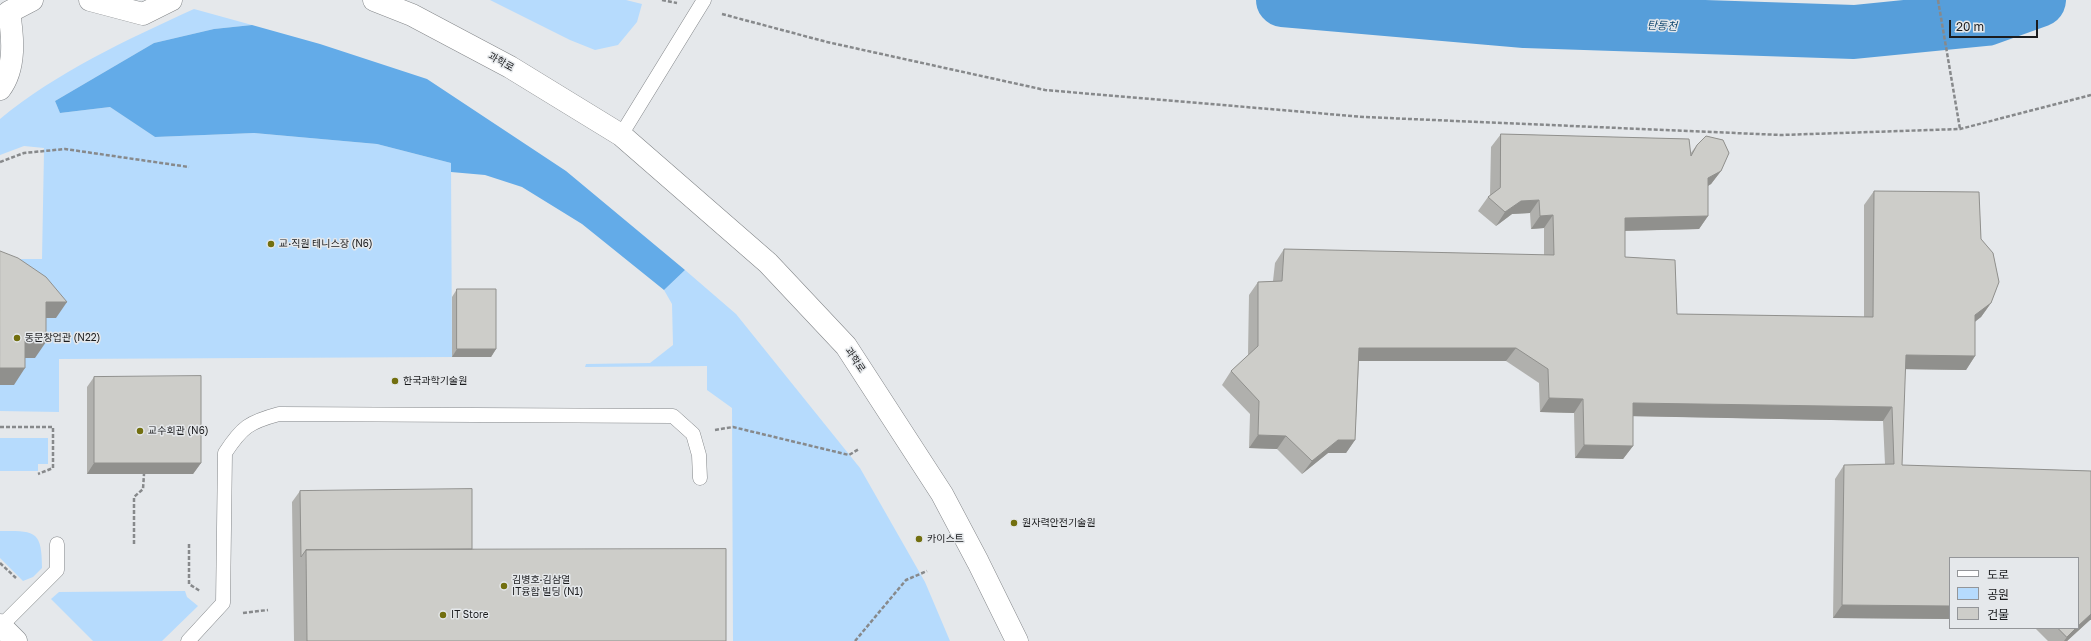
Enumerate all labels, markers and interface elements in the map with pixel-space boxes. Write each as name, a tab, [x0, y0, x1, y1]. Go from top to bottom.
scale bar	[1951, 12, 2040, 38]
water label: 탄동천	[1647, 19, 1677, 33]
text: 20 m	[1956, 19, 1984, 34]
street label: 과학로	[486, 50, 516, 74]
place label: 교·직원 테니스장 (N6)	[279, 238, 373, 250]
marker: 교·직원 테니스장 (N6)	[266, 239, 276, 249]
place label: 동문창업관 (N22)	[25, 332, 100, 344]
marker: 동문창업관 (N22)	[12, 333, 22, 343]
street label: 과학로	[842, 345, 868, 375]
place label: 한국과학기술원	[403, 375, 467, 387]
marker: 한국과학기술원	[390, 376, 400, 386]
place label: 교수회관 (N6)	[148, 425, 209, 437]
marker: 교수회관 (N6)	[135, 426, 145, 436]
place label: 원자력안전기술원	[1022, 517, 1096, 529]
marker: 원자력안전기술원	[1009, 518, 1019, 528]
place label: 카이스트	[927, 533, 964, 545]
marker: 카이스트	[914, 534, 924, 544]
legend	[1949, 557, 2079, 629]
text: 도로	[1987, 567, 2009, 582]
place label: 김병호·김삼열 IT융합 빌딩 (N1)	[512, 574, 583, 598]
marker: 김병호·김삼열 IT융합 빌딩 (N1)	[499, 581, 509, 591]
text: 공원	[1987, 587, 2009, 602]
text: 건물	[1987, 607, 2009, 622]
place label: IT Store	[451, 609, 489, 621]
marker: IT Store	[438, 610, 448, 620]

